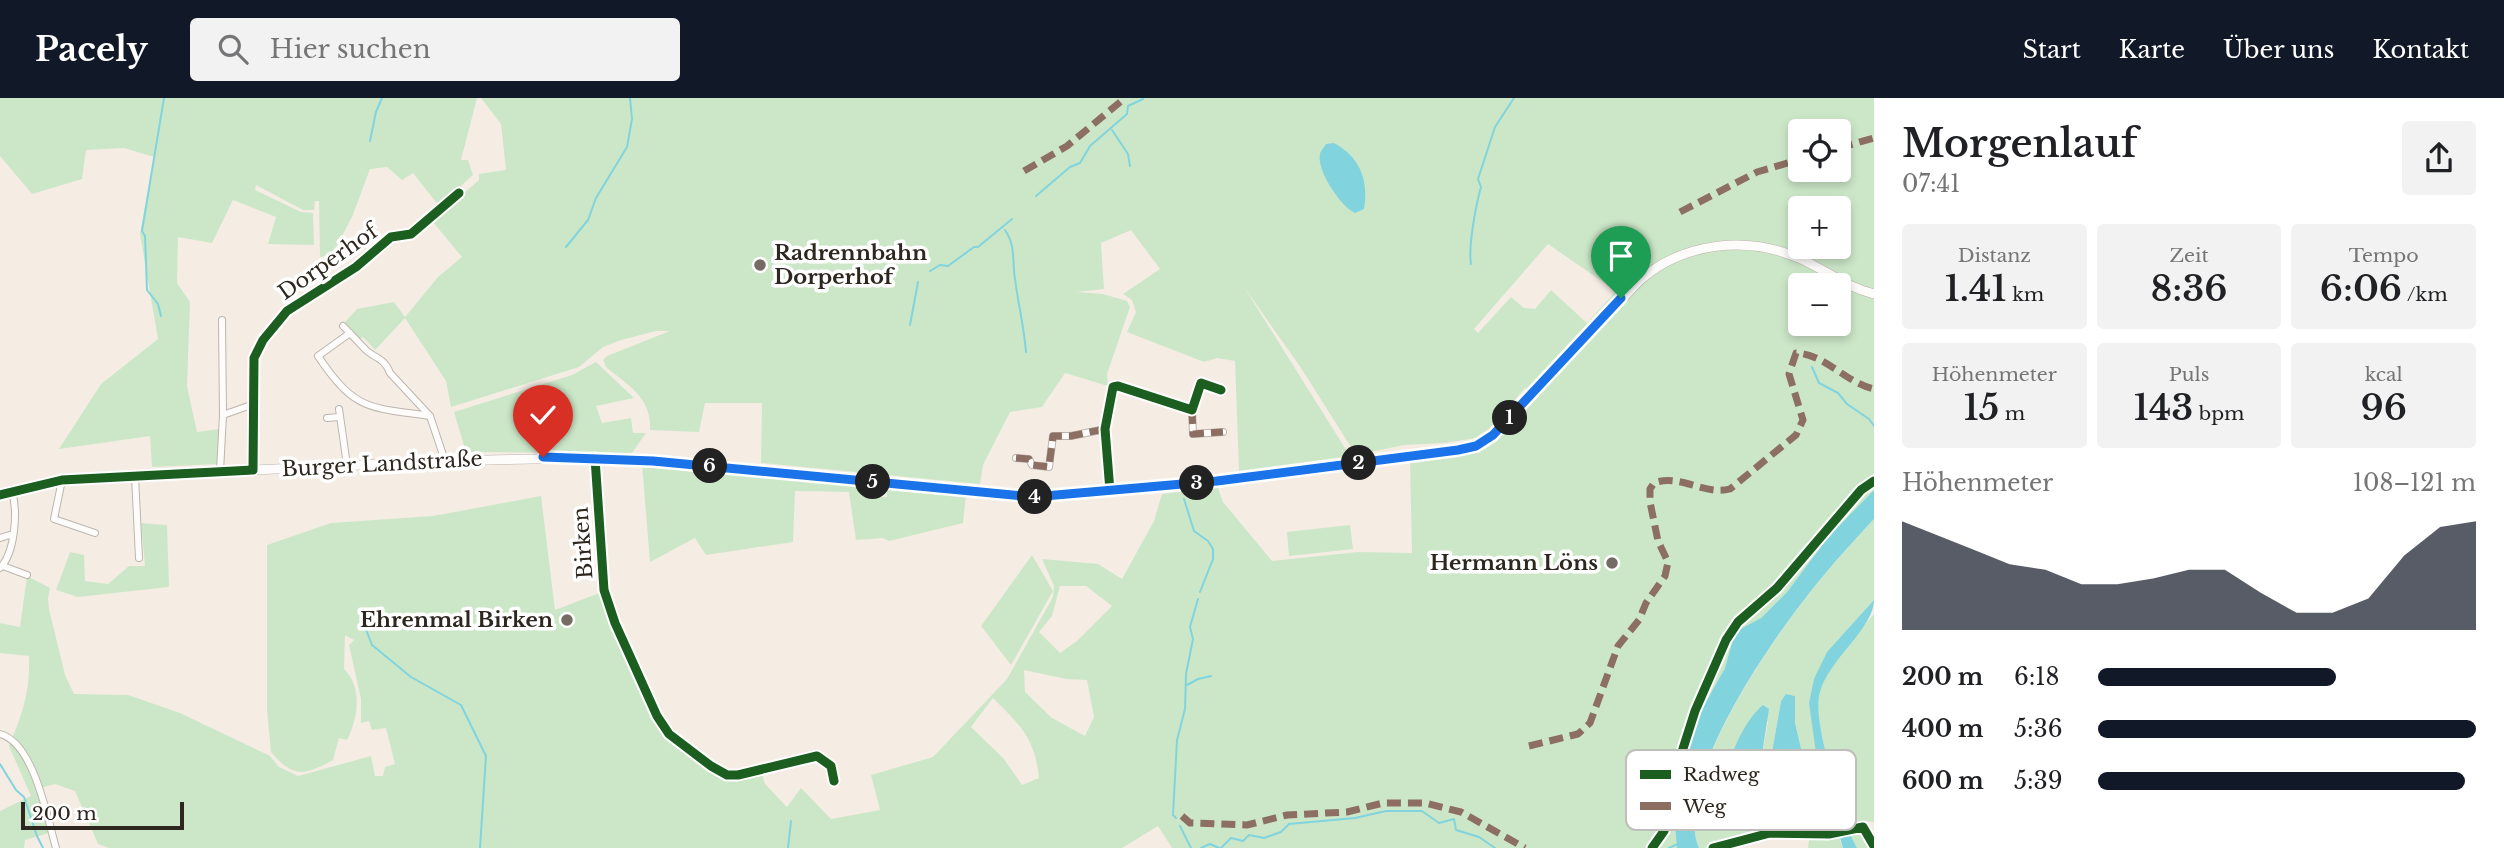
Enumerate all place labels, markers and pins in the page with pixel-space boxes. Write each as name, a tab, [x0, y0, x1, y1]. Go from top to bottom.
pin	[1591, 226, 1651, 298]
place label: Radrennbahn Dorperhof	[774, 240, 927, 290]
marker: Radrennbahn Dorperhof	[752, 257, 768, 273]
pin	[513, 385, 573, 457]
pin: 1	[1492, 400, 1528, 436]
pin: 2	[1342, 446, 1376, 480]
pin: 6	[692, 448, 728, 484]
pin: 5	[856, 464, 890, 500]
pin: 3	[1180, 466, 1214, 500]
pin: 4	[1018, 480, 1052, 514]
place label: Hermann Löns	[1430, 550, 1598, 576]
marker: Hermann Löns	[1604, 555, 1620, 571]
place label: Ehrenmal Birken	[360, 607, 553, 633]
marker: Ehrenmal Birken	[559, 612, 575, 628]

